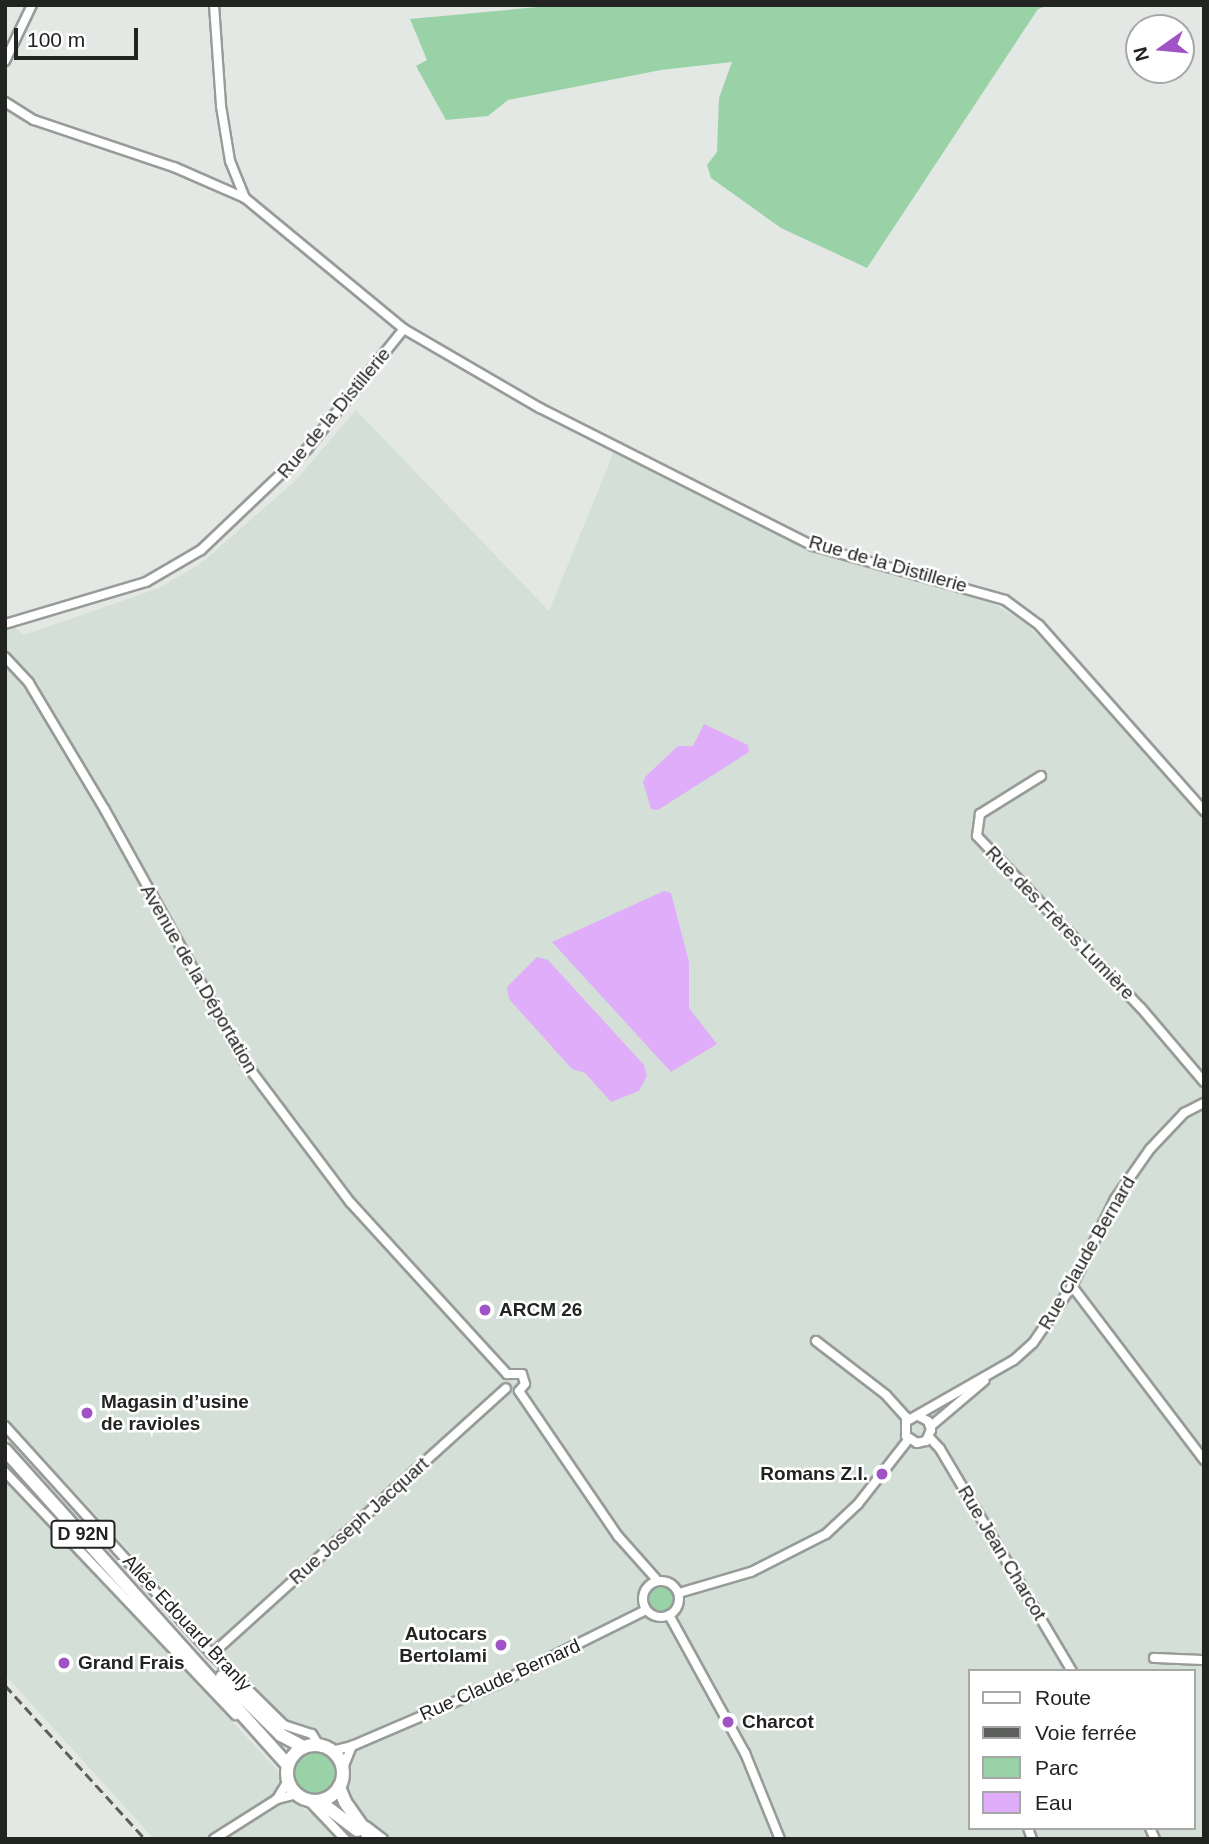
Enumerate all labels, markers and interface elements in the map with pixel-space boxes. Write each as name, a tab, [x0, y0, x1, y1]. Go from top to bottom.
scale bar	[18, 14, 142, 58]
north arrow	[1125, 14, 1195, 84]
text: 100 m	[27, 28, 85, 51]
text: N	[1129, 45, 1153, 63]
street label: Rue de la Distillerie	[273, 343, 395, 483]
street label: Rue de la Distillerie	[806, 530, 970, 598]
street label: Rue des Frères Lumière	[981, 841, 1139, 1005]
street label: Avenue de la Déportation	[136, 881, 262, 1077]
street label: Rue Claude Bernard	[1034, 1172, 1140, 1334]
place label: ARCM 26	[499, 1299, 582, 1321]
marker: ARCM 26	[477, 1302, 493, 1318]
place label: Magasin d’usine de ravioles	[101, 1391, 249, 1435]
marker: Magasin d’usine de ravioles	[79, 1405, 95, 1421]
street label: Rue Joseph Jacquart	[285, 1452, 433, 1590]
place label: Romans Z.I.	[760, 1463, 868, 1485]
marker: Romans Z.I.	[874, 1466, 890, 1482]
street label: Rue Jean Charcot	[953, 1481, 1051, 1625]
road number: D 92N	[50, 1520, 116, 1548]
street label: Allée Edouard Branly	[118, 1550, 256, 1696]
place label: Autocars Bertolami	[399, 1623, 487, 1667]
street label: Rue Claude Bernard	[416, 1634, 584, 1726]
marker: Autocars Bertolami	[493, 1637, 509, 1653]
place label: Grand Frais	[78, 1652, 185, 1674]
marker: Grand Frais	[56, 1655, 72, 1671]
legend	[968, 1669, 1195, 1830]
text: Route	[1035, 1686, 1091, 1709]
place label: Charcot	[742, 1711, 814, 1733]
marker: Charcot	[720, 1714, 736, 1730]
text: Voie ferrée	[1035, 1721, 1137, 1744]
text: Parc	[1035, 1756, 1078, 1779]
text: Eau	[1035, 1791, 1072, 1814]

